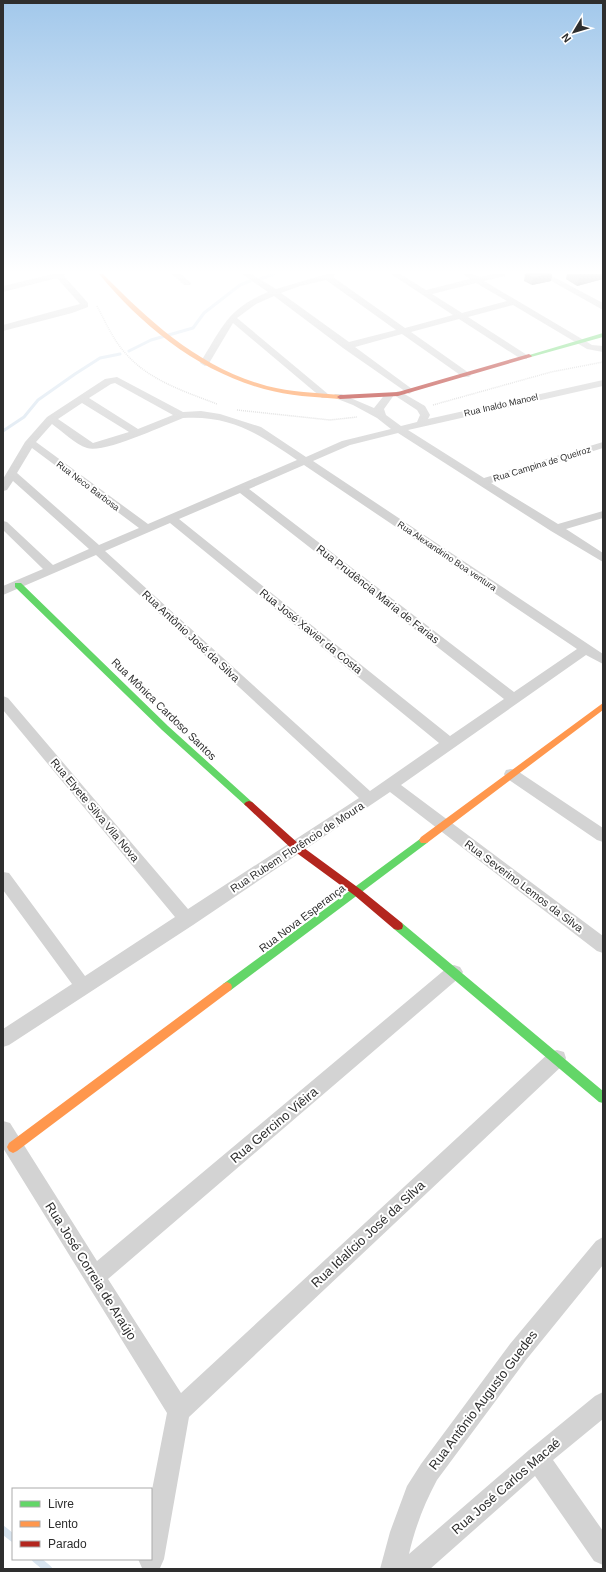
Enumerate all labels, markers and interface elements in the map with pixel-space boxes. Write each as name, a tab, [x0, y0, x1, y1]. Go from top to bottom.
north arrow	[554, 12, 594, 52]
text: N	[559, 31, 573, 45]
street label: Rua Inaldo Manoel	[463, 392, 539, 418]
street label: Rua Campina de Queiroz	[492, 444, 592, 484]
street label: Rua Neco Barbosa	[55, 459, 121, 513]
street label: Rua Alexandrino Boa ventura	[396, 519, 498, 593]
street label: Rua Prudência Maria de Farias	[314, 542, 442, 646]
street label: Rua José Xavier da Costa	[258, 586, 365, 676]
street label: Rua Antônio José da Silva	[140, 588, 243, 685]
street label: Rua Mônica Cardoso Santos	[109, 656, 219, 763]
street label: Rua Elyete Silva Vila Nova	[48, 756, 142, 865]
street label: Rua Rubem Florêncio de Moura	[228, 799, 367, 895]
street label: Rua Severino Lemos da Silva	[463, 838, 586, 935]
street label: Rua Nova Esperança	[257, 881, 348, 954]
street label: Rua Gercino Viêira	[227, 1084, 321, 1166]
street label: Rua Idalício José da Silva	[308, 1177, 428, 1290]
street label: Rua José Correia de Araújo	[42, 1199, 140, 1343]
street label: Rua Antônio Augusto Guedes	[426, 1327, 541, 1473]
street label: Rua José Carlos Macaé	[449, 1435, 563, 1537]
legend	[12, 1488, 152, 1560]
text: Livre	[48, 1497, 74, 1511]
text: Lento	[48, 1517, 78, 1531]
text: Parado	[48, 1537, 87, 1551]

